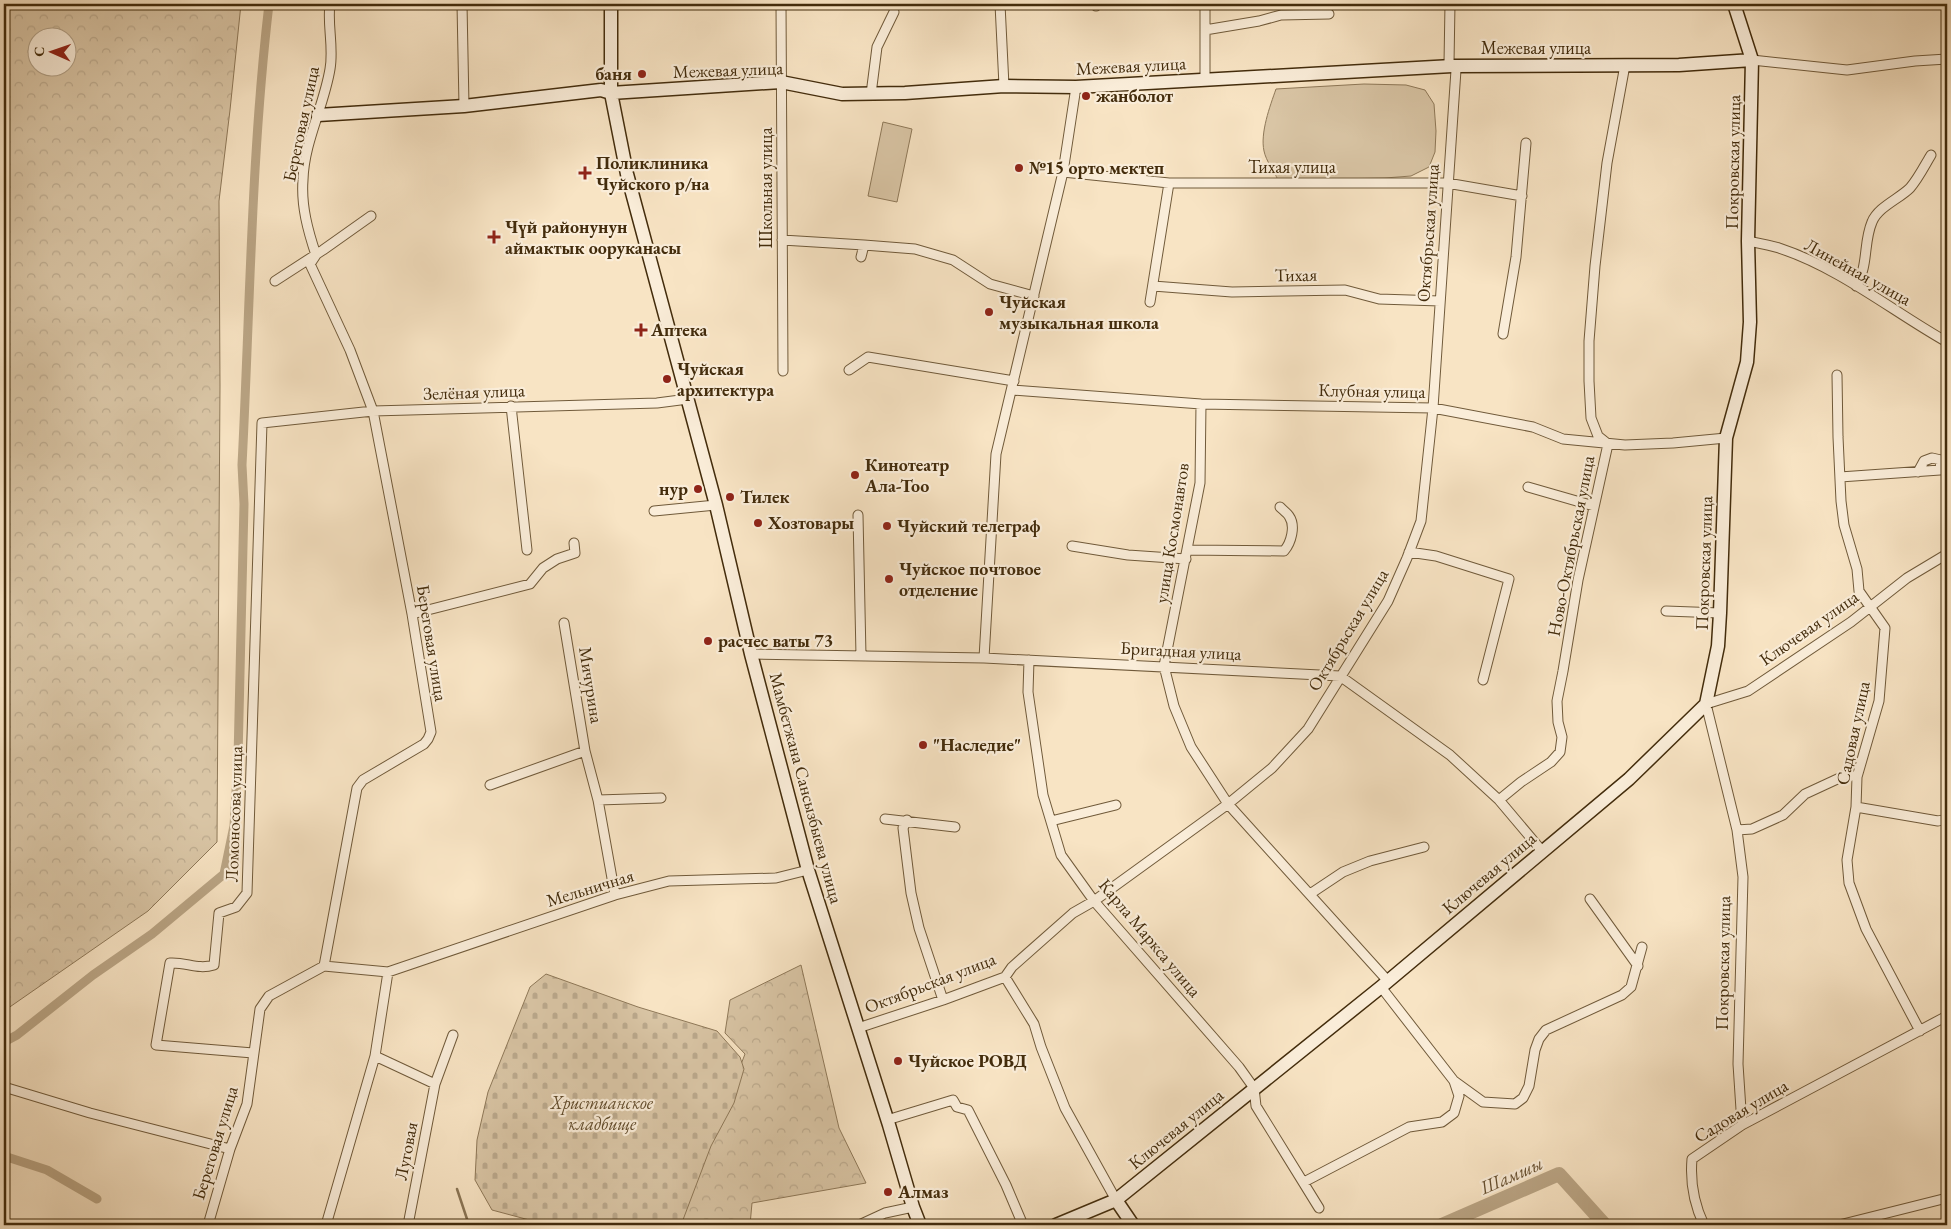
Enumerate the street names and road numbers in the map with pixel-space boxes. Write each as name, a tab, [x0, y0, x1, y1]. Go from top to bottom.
street label: Межевая улица	[1481, 36, 1592, 59]
street label: Межевая улица	[1075, 51, 1187, 80]
street label: Межевая улица	[672, 56, 784, 83]
street label: Береговая улица	[277, 63, 324, 184]
street label: Покровская улица	[1720, 94, 1745, 229]
street label: Школьная улица	[754, 127, 777, 249]
street label: Тихая улица	[1248, 155, 1337, 178]
street label: Октябрьская улица	[1411, 162, 1444, 303]
street label: Линейная улица	[1801, 233, 1916, 311]
street label: Тихая	[1275, 263, 1317, 286]
street label: Зелёная улица	[423, 378, 526, 405]
street label: Клубная улица	[1318, 378, 1427, 403]
street label: Ново-Октябрьская улица	[1542, 453, 1599, 638]
street label: улица Космонавтов	[1149, 461, 1194, 605]
street label: Покровская улица	[1690, 495, 1717, 631]
street label: Октябрьская улица	[1302, 564, 1394, 695]
street label: Береговая улица	[412, 583, 453, 704]
street label: Ключевая улица	[1755, 584, 1863, 670]
street label: Бригадная улица	[1120, 636, 1243, 665]
street label: Мичурина	[574, 645, 609, 726]
street label: Мамбетжана Сансызбыева улица	[765, 670, 849, 907]
street label: Садовая улица	[1830, 678, 1875, 787]
street label: Ломоносова улица	[220, 745, 247, 882]
street label: Ключевая улица	[1437, 826, 1541, 919]
street label: Мельничная	[543, 863, 636, 912]
street label: Карла Маркса улица	[1094, 874, 1207, 1002]
street label: Покровская улица	[1710, 895, 1735, 1030]
street label: Октябрьская улица	[861, 947, 999, 1018]
street label: Садовая улица	[1690, 1073, 1793, 1148]
street label: Береговая улица	[186, 1082, 243, 1203]
street label: Ключевая улица	[1123, 1083, 1229, 1174]
street label: Луговая	[389, 1120, 422, 1182]

